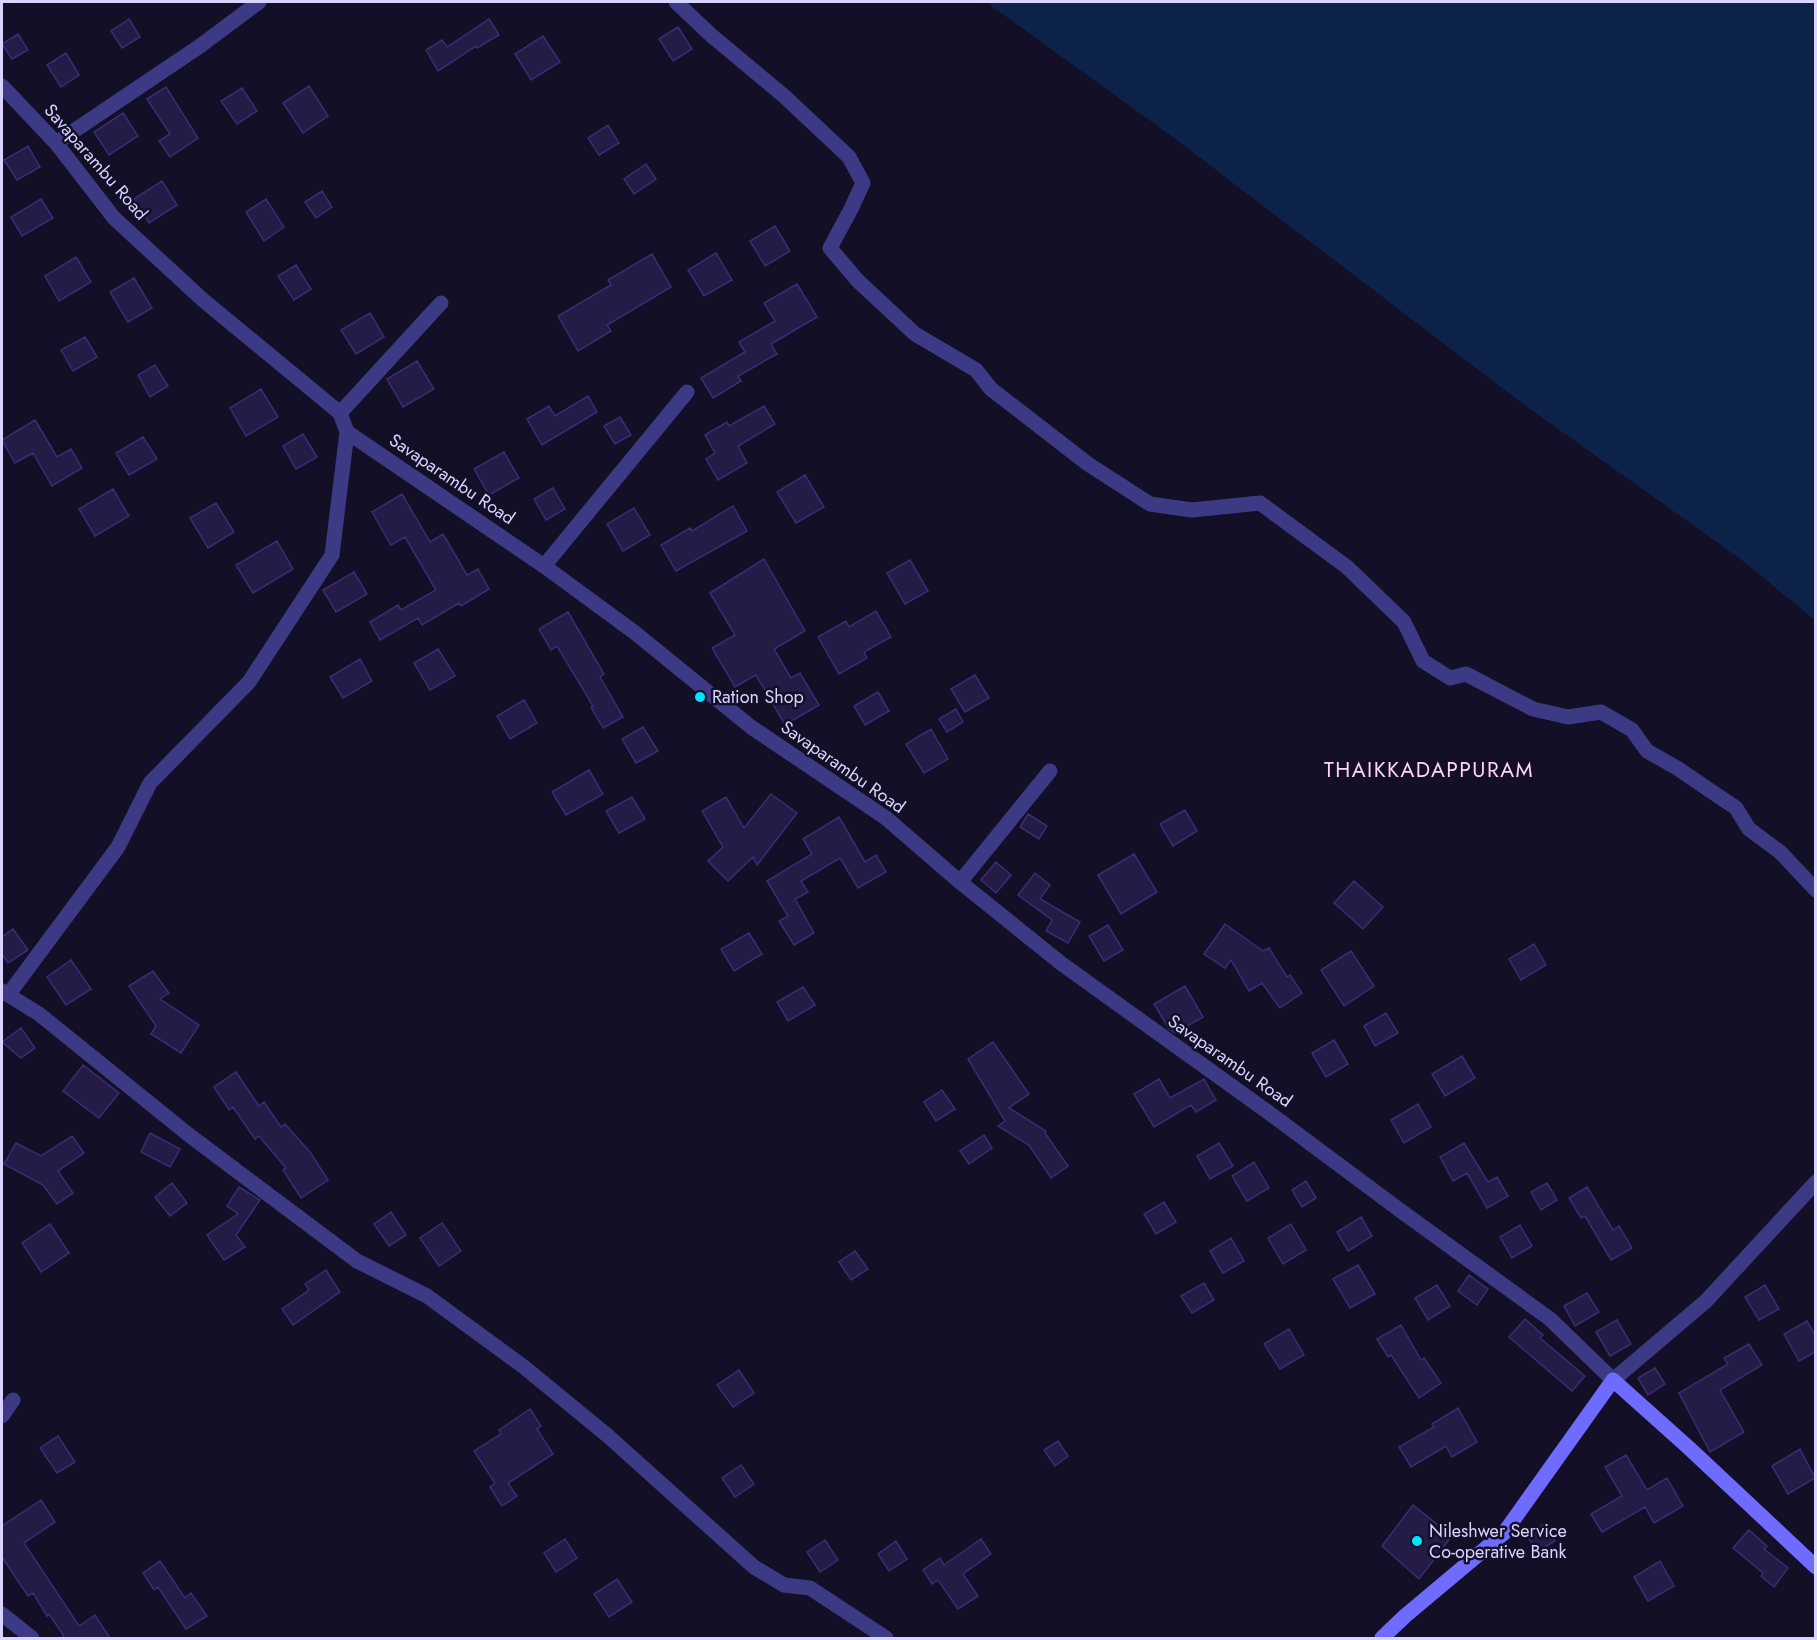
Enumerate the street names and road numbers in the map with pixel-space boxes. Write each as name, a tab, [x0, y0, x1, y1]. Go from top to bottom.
street label: Savaparambu Road	[38, 98, 154, 226]
street label: Savaparambu Road	[384, 427, 520, 531]
street label: Savaparambu Road	[775, 714, 911, 820]
street label: Savaparambu Road	[1162, 1008, 1298, 1114]

